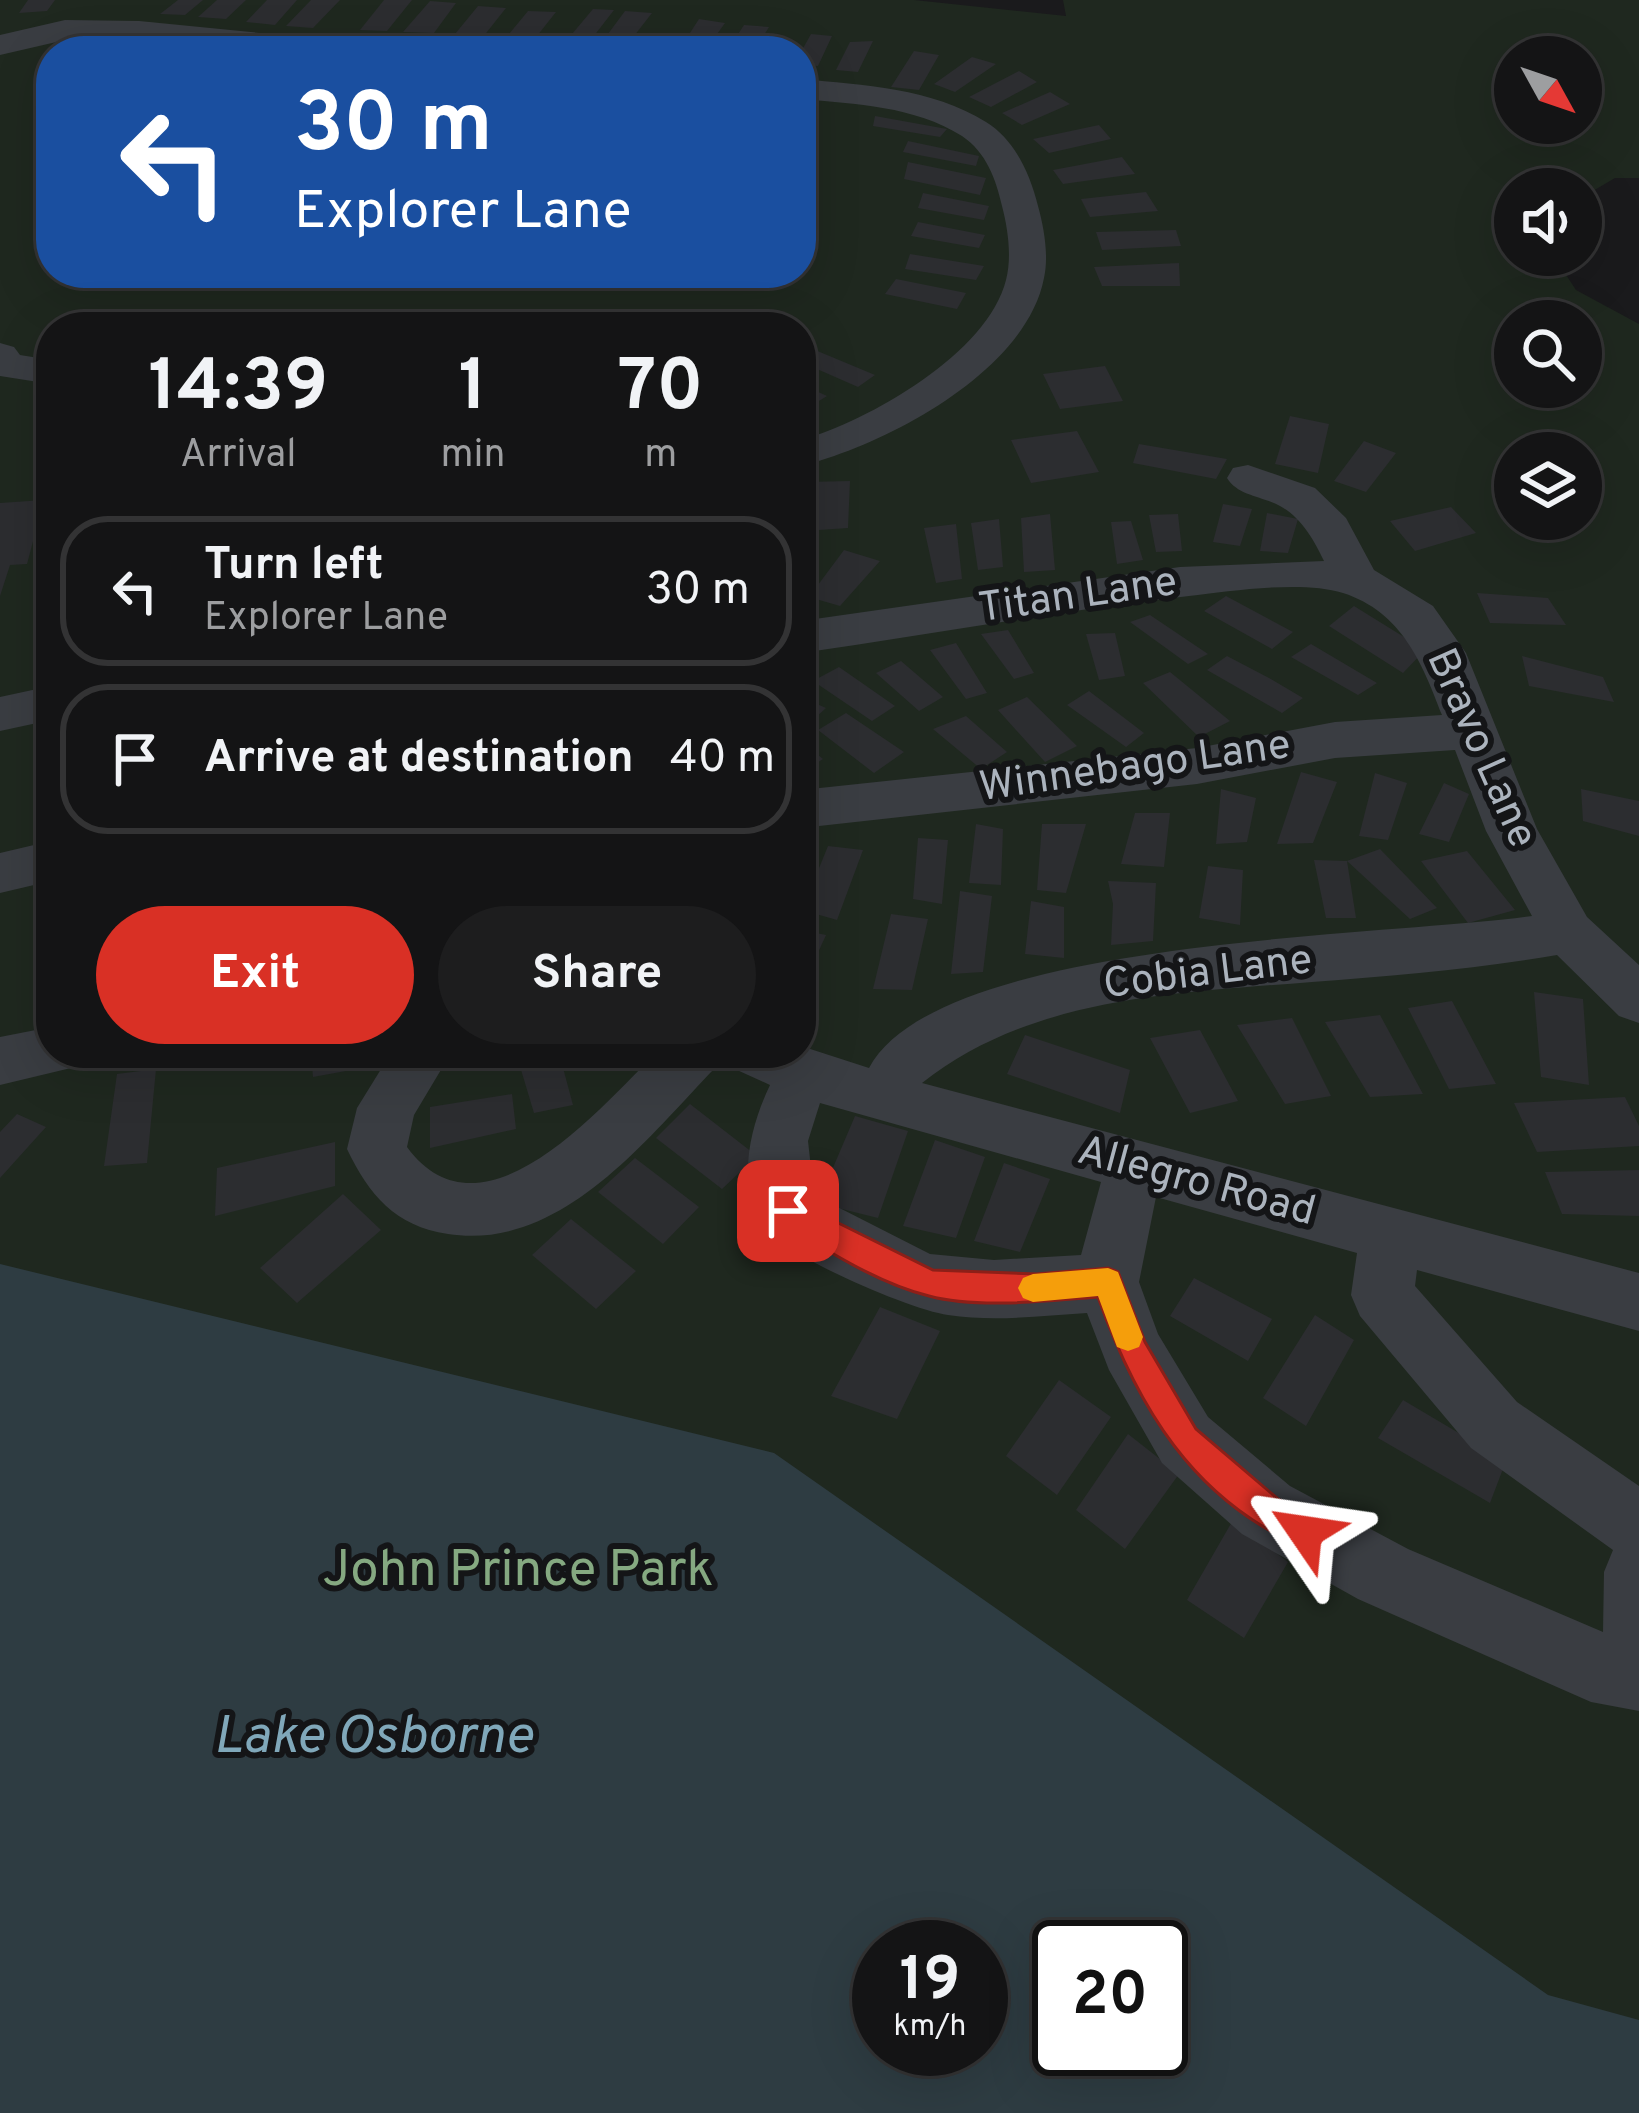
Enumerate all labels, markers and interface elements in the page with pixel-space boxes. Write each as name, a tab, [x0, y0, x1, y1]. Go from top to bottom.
north arrow	[1494, 36, 1602, 144]
map controls	[1494, 36, 1602, 540]
text: 30 m	[294, 75, 493, 181]
icon: left	[96, 84, 252, 240]
button: sound	[1494, 168, 1602, 276]
text: Explorer Lane	[294, 179, 632, 248]
button: search	[1494, 300, 1602, 408]
text: 14:39	[148, 344, 328, 436]
text: 1	[459, 344, 487, 436]
text: 70	[618, 344, 704, 436]
text: Arrival	[180, 432, 296, 481]
text: min	[440, 432, 505, 481]
text: m	[644, 432, 677, 481]
button: layers	[1494, 432, 1602, 540]
text: Turn left	[204, 538, 383, 595]
street label: Titan Lane	[975, 557, 1181, 637]
icon: left	[102, 558, 168, 624]
text: 30 m	[646, 563, 750, 620]
text: Explorer Lane	[204, 595, 448, 644]
street label: Bravo Lane	[1413, 641, 1547, 857]
street label: Winnebago Lane	[976, 720, 1294, 816]
icon: arrive	[102, 726, 168, 792]
text: Arrive at destination	[204, 731, 634, 788]
text: 40 m	[670, 731, 775, 788]
button: Exit	[96, 906, 414, 1044]
button: Share	[438, 906, 756, 1044]
street label: Cobia Lane	[1101, 935, 1315, 1013]
street label: Allegro Road	[1071, 1126, 1321, 1240]
pin	[737, 1160, 839, 1262]
icon: arrive	[755, 1178, 821, 1244]
position arrow	[1242, 1469, 1368, 1595]
park label: John Prince Park	[322, 1540, 714, 1605]
water label: Lake Osborne	[213, 1704, 534, 1773]
speed limit sign: 20	[1032, 1920, 1188, 2076]
text: 19	[900, 1945, 960, 2021]
text: km/h	[894, 2009, 966, 2046]

